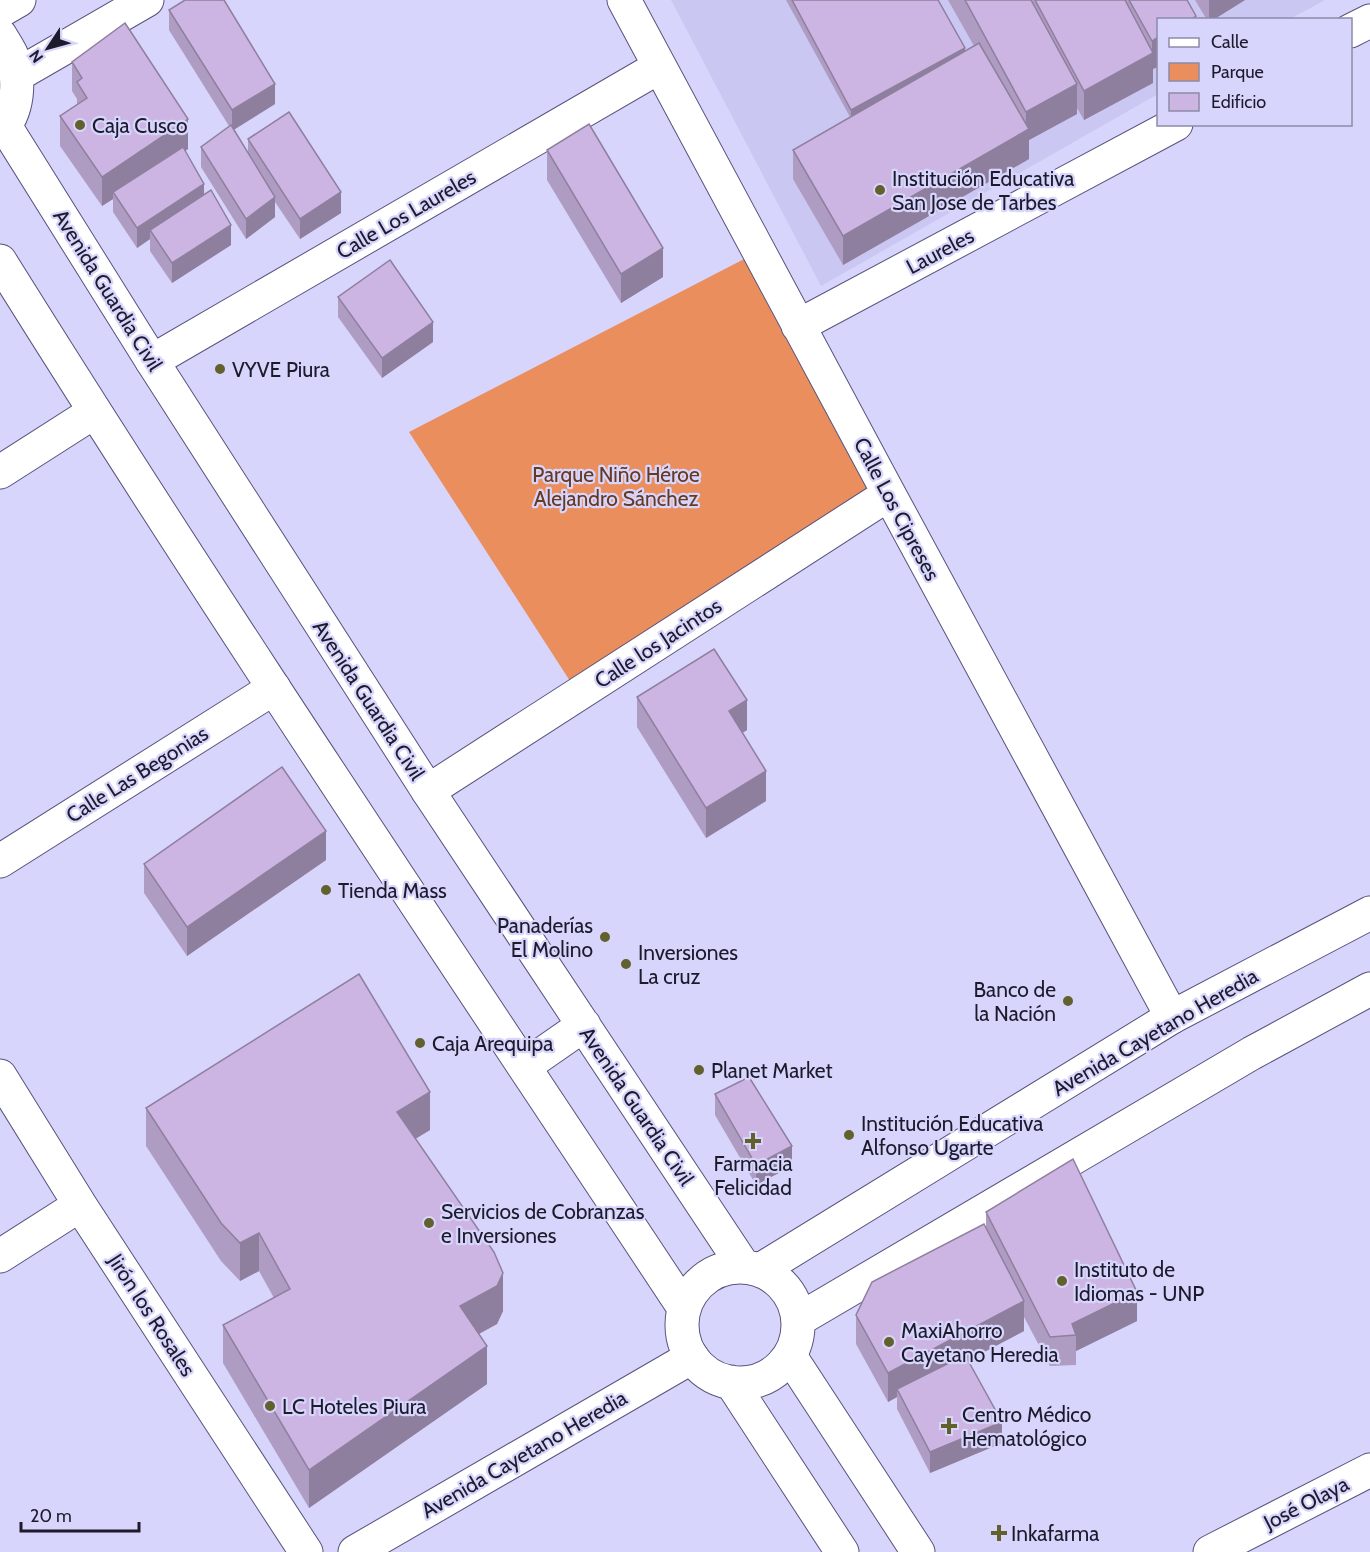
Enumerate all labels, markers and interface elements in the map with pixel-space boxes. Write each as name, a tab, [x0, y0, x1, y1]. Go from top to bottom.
north arrow	[18, 18, 78, 78]
legend	[1157, 18, 1352, 126]
text: Calle	[1211, 31, 1248, 53]
text: N	[25, 46, 47, 67]
text: Parque	[1211, 61, 1264, 83]
text: Edificio	[1211, 91, 1266, 113]
place label: Caja Cusco	[92, 113, 188, 139]
marker: Caja Cusco	[73, 118, 87, 132]
street label: Calle Los Laureles	[332, 164, 480, 264]
place label: Institución Educativa San Jose de Tarbes	[892, 166, 1074, 215]
marker: Institución Educativa San Jose de Tarbes	[873, 183, 887, 197]
street label: Avenida Guardia Civil	[48, 205, 168, 375]
street label: Laureles	[902, 223, 978, 279]
place label: VYVE Piura	[232, 357, 330, 382]
marker: VYVE Piura	[213, 362, 227, 376]
street label: Calle Los Cipreses	[849, 433, 945, 585]
park label: Parque Niño Héroe Alejandro Sánchez	[532, 462, 700, 512]
street label: Calle los Jacintos	[590, 593, 726, 693]
street label: Avenida Guardia Civil	[308, 615, 430, 785]
street label: Calle Las Begonias	[61, 720, 213, 828]
place label: Tienda Mass	[338, 878, 447, 903]
marker: Tienda Mass	[319, 883, 333, 897]
place label: Panaderías El Molino	[497, 913, 593, 962]
marker: Panaderías El Molino	[598, 930, 612, 944]
place label: Inversiones La cruz	[638, 940, 738, 989]
marker: Inversiones La cruz	[619, 957, 633, 971]
street label: Avenida Cayetano Heredia	[1048, 963, 1262, 1101]
place label: Banco de la Nación	[974, 977, 1056, 1026]
marker: Banco de la Nación	[1061, 994, 1075, 1008]
street label: Avenida Guardia Civil	[575, 1022, 699, 1190]
place label: Caja Arequipa	[432, 1031, 553, 1057]
marker: Caja Arequipa	[413, 1036, 427, 1050]
place label: Planet Market	[711, 1058, 833, 1083]
marker: Planet Market	[692, 1063, 706, 1077]
place label: Institución Educativa Alfonso Ugarte	[861, 1111, 1043, 1160]
marker: Institución Educativa Alfonso Ugarte	[842, 1128, 856, 1142]
marker: Farmacia Felicidad	[746, 1134, 760, 1148]
place label: Farmacia Felicidad	[713, 1151, 793, 1200]
place label: Servicios de Cobranzas e Inversiones	[441, 1199, 645, 1248]
marker: Servicios de Cobranzas e Inversiones	[422, 1216, 436, 1230]
street label: Jirón los Rosales	[103, 1248, 201, 1381]
place label: Instituto de Idiomas - UNP	[1074, 1257, 1204, 1306]
marker: Instituto de Idiomas - UNP	[1055, 1274, 1069, 1288]
place label: MaxiAhorro Cayetano Heredia	[901, 1318, 1059, 1367]
marker: MaxiAhorro Cayetano Heredia	[882, 1335, 896, 1349]
street label: Avenida Cayetano Heredia	[417, 1385, 631, 1523]
place label: LC Hoteles Piura	[282, 1394, 426, 1419]
marker: LC Hoteles Piura	[263, 1399, 277, 1413]
place label: Centro Médico Hematológico	[962, 1402, 1091, 1451]
marker: Centro Médico Hematológico	[940, 1417, 958, 1435]
street label: José Olaya	[1258, 1471, 1353, 1535]
scale bar	[21, 1495, 140, 1533]
text: 20 m	[30, 1505, 72, 1527]
place label: Inkafarma	[1011, 1521, 1099, 1546]
marker: Inkafarma	[992, 1526, 1006, 1540]

